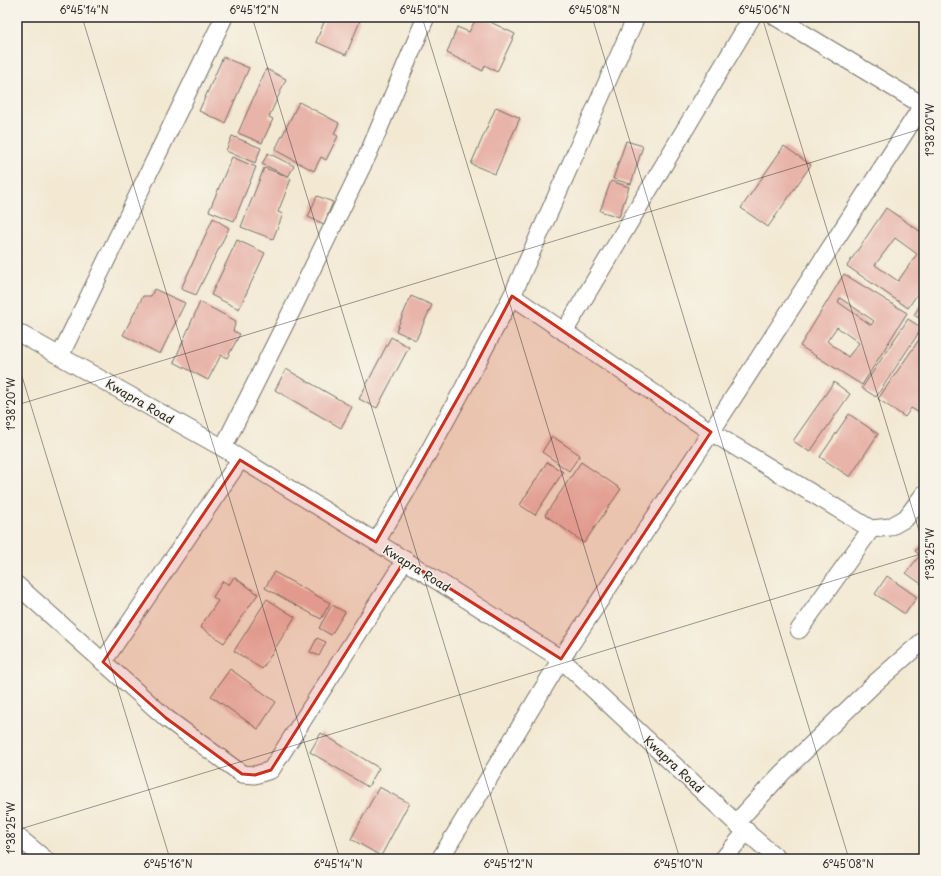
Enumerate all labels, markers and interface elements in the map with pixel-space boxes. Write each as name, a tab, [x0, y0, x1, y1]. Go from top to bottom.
text: 6°45'14"N	[60, 2, 109, 17]
text: 6°45'12"N	[229, 2, 279, 17]
text: 6°45'10"N	[399, 2, 449, 17]
text: 6°45'08"N	[568, 2, 620, 17]
text: 6°45'06"N	[738, 2, 790, 17]
text: 1°38'20"W	[922, 103, 937, 156]
street label: Kwapra Road	[102, 374, 178, 428]
text: 1°38'20"W	[3, 377, 18, 430]
text: 1°38'25"W	[922, 527, 937, 580]
street label: Kwapra Road	[380, 540, 454, 596]
street label: Kwapra Road	[640, 731, 708, 797]
text: 1°38'25"W	[3, 801, 18, 854]
text: 6°45'16"N	[143, 856, 193, 871]
text: 6°45'14"N	[314, 856, 363, 871]
text: 6°45'12"N	[483, 856, 533, 871]
text: 6°45'10"N	[653, 856, 703, 871]
text: 6°45'08"N	[822, 856, 874, 871]

